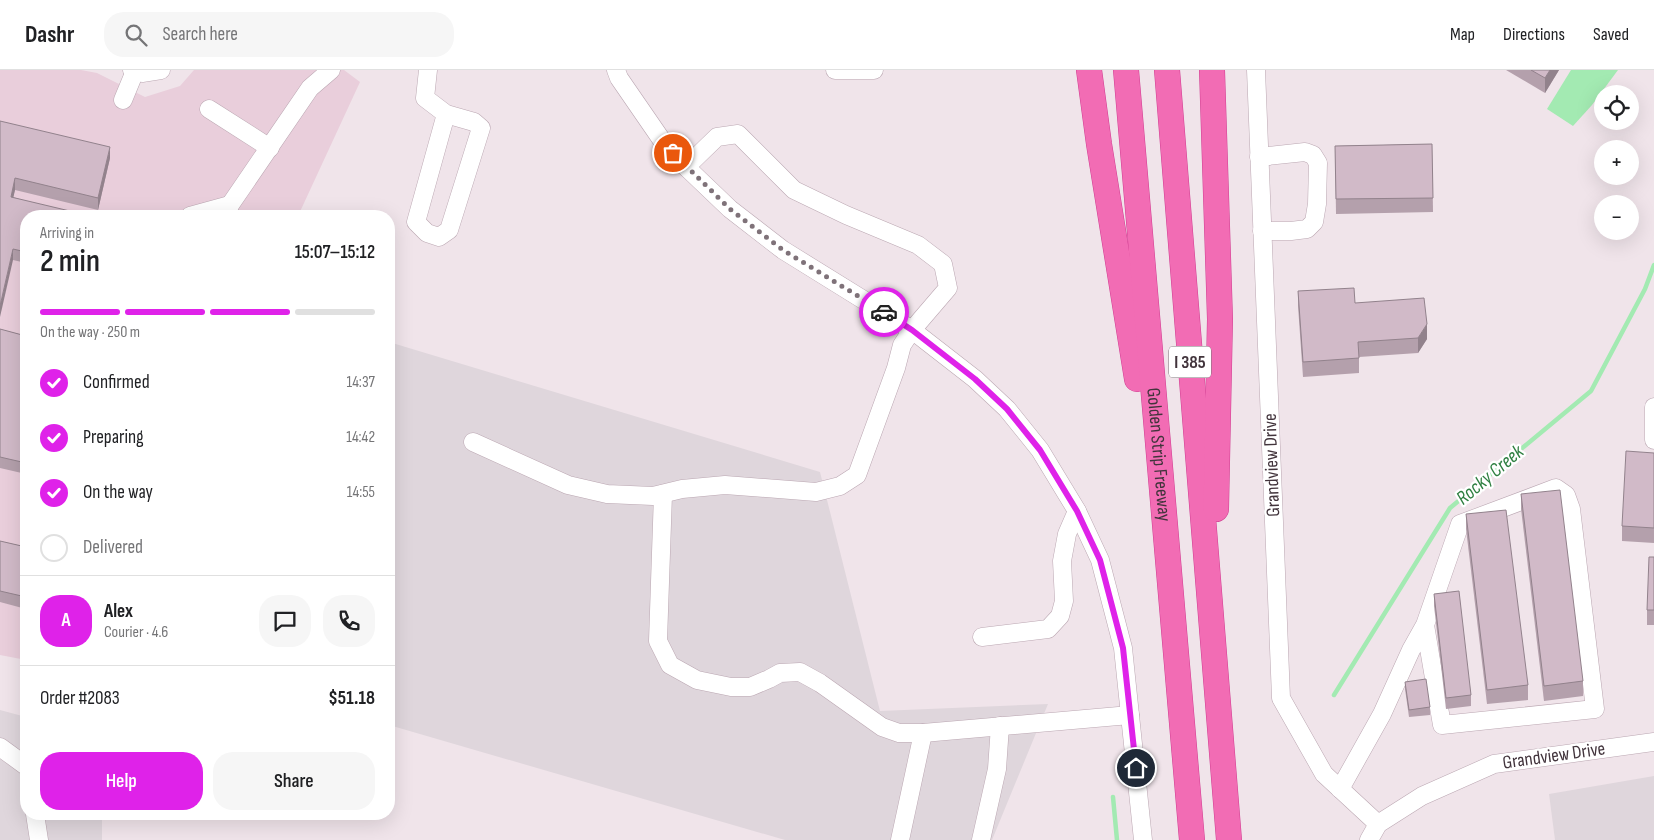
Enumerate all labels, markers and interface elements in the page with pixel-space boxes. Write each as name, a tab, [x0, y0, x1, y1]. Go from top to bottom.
search box	[104, 12, 454, 57]
text: Dashr	[25, 20, 74, 49]
icon: search	[122, 21, 150, 49]
text: Search here	[162, 23, 238, 46]
text: Map	[1450, 24, 1475, 45]
text: Directions	[1503, 24, 1565, 45]
text: Saved	[1593, 24, 1629, 45]
map controls	[1594, 85, 1639, 240]
button: locate	[1594, 85, 1639, 130]
pin	[652, 132, 694, 174]
icon: bag	[659, 139, 687, 167]
button: +	[1594, 140, 1639, 185]
button: −	[1594, 195, 1639, 240]
text: Arriving in	[40, 224, 94, 243]
text: 15:07–15:12	[295, 241, 375, 264]
text: 2 min	[40, 242, 100, 281]
courier	[859, 287, 909, 337]
icon: car	[870, 298, 898, 326]
text: On the way · 250 m	[40, 323, 140, 342]
road number: I 385	[1169, 346, 1211, 378]
icon: check	[40, 369, 68, 397]
text: Confirmed	[83, 371, 150, 394]
text: 14:37	[347, 373, 375, 392]
street label: Golden Strip Freeway	[1142, 387, 1176, 523]
street label: Grandview Drive	[1259, 413, 1285, 517]
icon: check	[40, 424, 68, 452]
text: Preparing	[83, 426, 144, 449]
text: 14:42	[346, 428, 375, 447]
water label: Rocky Creek	[1451, 440, 1529, 510]
icon: check	[40, 479, 68, 507]
text: On the way	[83, 481, 153, 504]
text: 14:55	[347, 483, 375, 502]
text: Delivered	[83, 536, 143, 559]
button: chat	[259, 595, 311, 647]
button: phone	[323, 595, 375, 647]
text: Alex	[104, 600, 133, 623]
text: A	[61, 609, 71, 632]
text: Courier · 4.6	[104, 623, 168, 642]
text: Order #2083	[40, 687, 120, 710]
text: $51.18	[328, 687, 375, 710]
street label: Grandview Drive	[1501, 737, 1607, 775]
pin	[1115, 747, 1157, 789]
button: Help	[40, 752, 203, 810]
button: Share	[213, 752, 375, 810]
icon: home	[1122, 754, 1150, 782]

